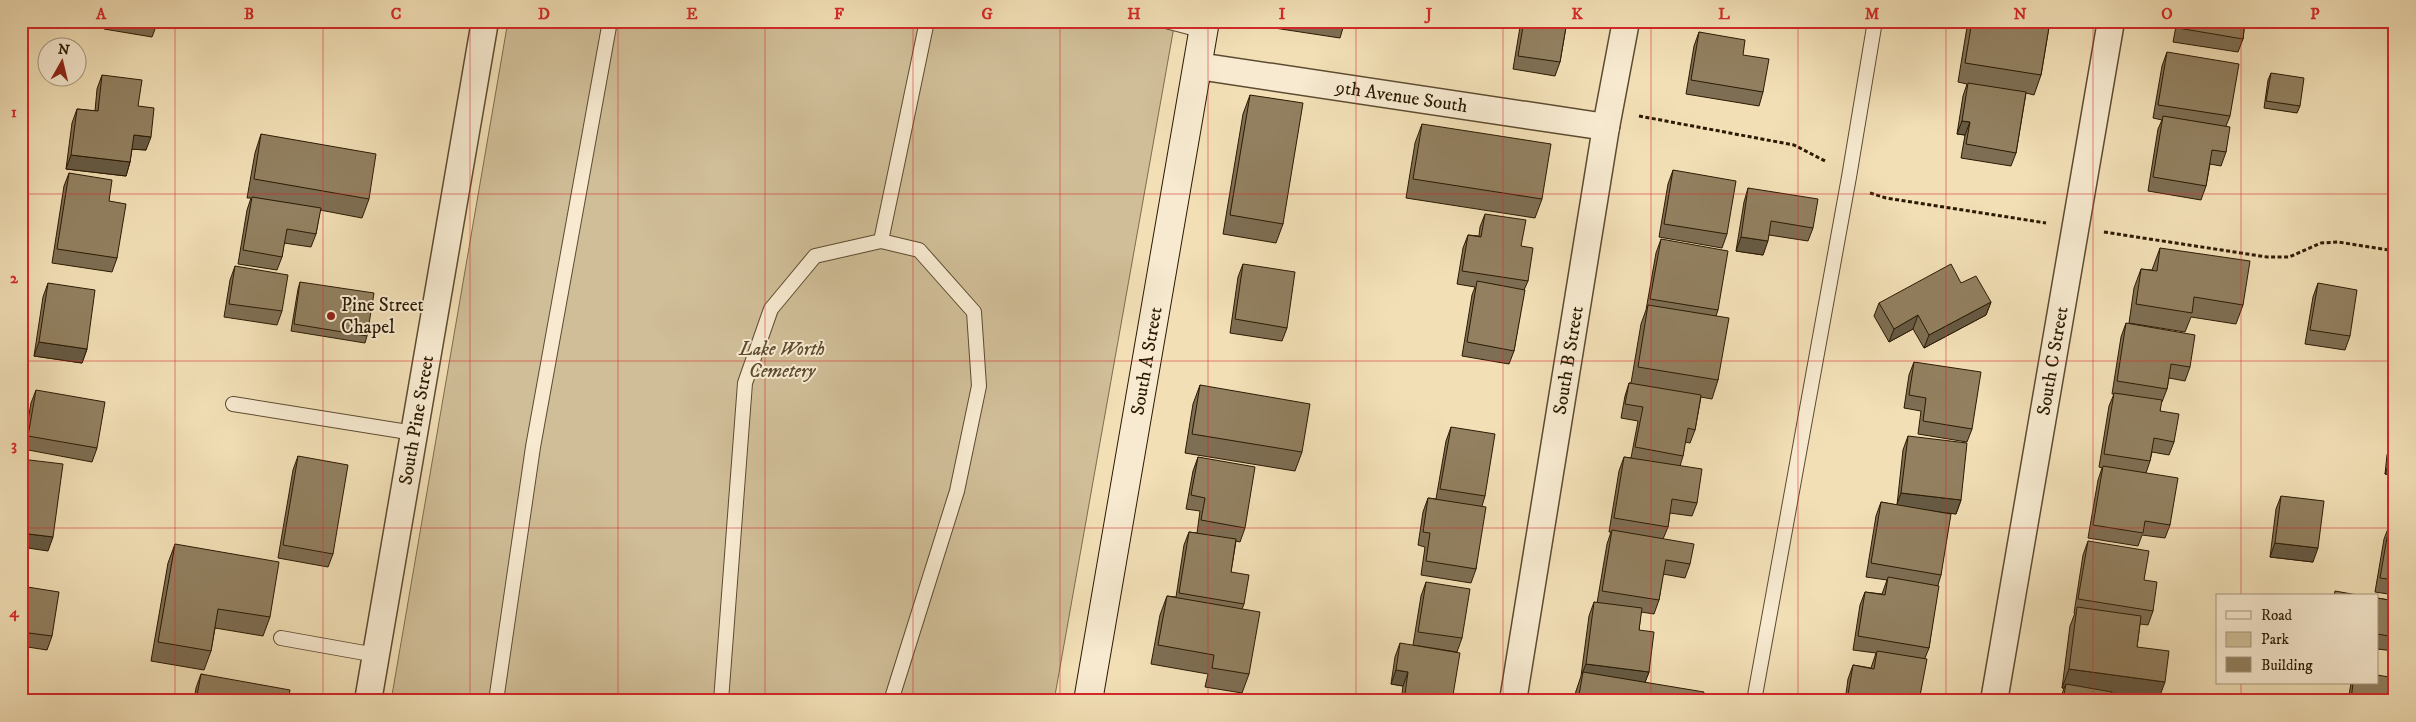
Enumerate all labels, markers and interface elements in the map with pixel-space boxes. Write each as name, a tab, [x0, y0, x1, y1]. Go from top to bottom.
text: A	[95, 4, 107, 24]
text: B	[244, 4, 254, 24]
text: C	[391, 4, 401, 24]
text: D	[538, 4, 550, 24]
text: E	[686, 4, 698, 24]
text: F	[834, 4, 844, 24]
text: G	[981, 4, 993, 24]
text: H	[1127, 4, 1141, 24]
text: I	[1279, 4, 1286, 24]
text: J	[1424, 4, 1433, 24]
text: K	[1571, 4, 1583, 24]
text: L	[1718, 4, 1730, 24]
text: M	[1865, 4, 1880, 24]
text: N	[2013, 4, 2027, 24]
text: O	[2161, 4, 2173, 24]
text: P	[2310, 4, 2320, 24]
north arrow	[38, 38, 88, 88]
text: N	[57, 40, 71, 60]
street label: 9th Avenue South	[1333, 75, 1469, 118]
text: 1	[11, 102, 17, 122]
text: 2	[10, 268, 19, 288]
place label: Pine Street Chapel	[341, 294, 424, 339]
street label: South B Street	[1548, 304, 1588, 416]
street label: South A Street	[1126, 305, 1167, 417]
street label: South C Street	[2032, 305, 2073, 417]
marker: Pine Street Chapel	[325, 310, 337, 322]
park label: Lake Worth Cemetery	[738, 338, 825, 383]
street label: South Pine Street	[394, 353, 439, 487]
text: 3	[11, 435, 17, 455]
legend	[2216, 594, 2378, 684]
text: 4	[8, 602, 19, 622]
text: Road	[2261, 606, 2293, 625]
text: Park	[2261, 630, 2290, 649]
text: Building	[2261, 656, 2313, 675]

